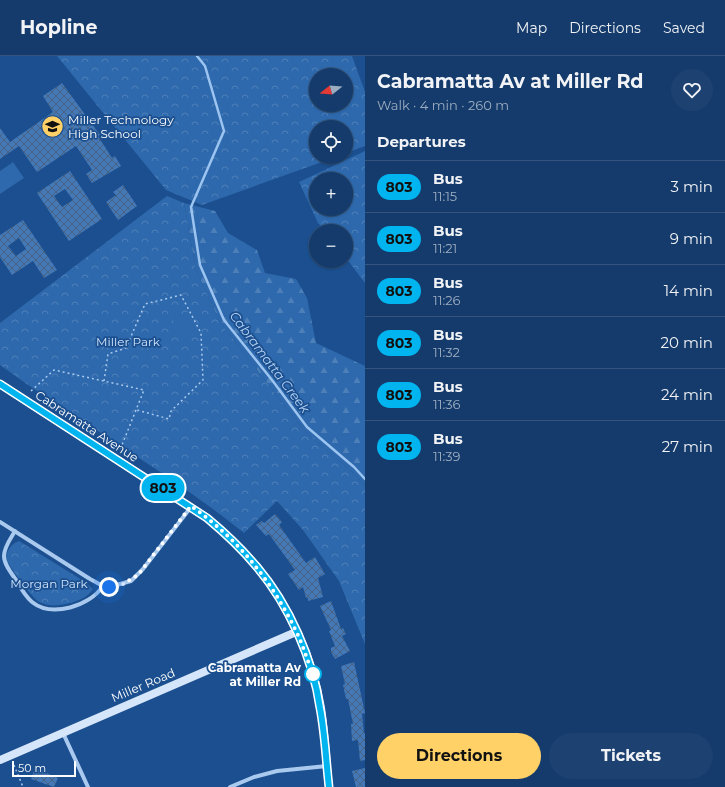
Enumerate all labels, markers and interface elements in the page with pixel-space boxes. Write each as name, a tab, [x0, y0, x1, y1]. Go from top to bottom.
text: Hopline	[20, 16, 98, 39]
text: Map	[516, 19, 547, 37]
text: Directions	[569, 19, 641, 37]
text: Saved	[663, 19, 705, 37]
north arrow	[309, 68, 353, 112]
map controls	[309, 68, 353, 268]
button: heart	[671, 69, 713, 111]
text: Cabramatta Av at Miller Rd	[377, 70, 644, 93]
text: Walk · 4 min · 260 m	[377, 97, 509, 113]
place label: Miller Technology High School	[68, 112, 174, 141]
school or university icon: Miller Technology High School	[39, 113, 65, 139]
button: locate	[309, 120, 353, 164]
text: Departures	[377, 132, 466, 151]
text: Bus	[433, 169, 463, 188]
button: +	[309, 172, 353, 216]
text: 3 min	[671, 177, 713, 196]
text: 803	[386, 178, 412, 196]
text: 11:15	[433, 188, 457, 204]
text: Bus	[433, 221, 463, 240]
button: −	[309, 224, 353, 268]
text: 9 min	[670, 229, 713, 248]
text: 803	[386, 230, 412, 248]
text: 11:21	[433, 240, 457, 256]
text: Bus	[433, 273, 463, 292]
text: 14 min	[664, 281, 713, 300]
text: 803	[386, 282, 412, 300]
text: 11:26	[433, 292, 460, 308]
water label: Cabramatta Creek	[226, 308, 314, 417]
text: Bus	[433, 325, 463, 344]
text: 20 min	[661, 333, 713, 352]
park label: Miller Park	[96, 334, 161, 349]
text: 803	[386, 334, 412, 352]
text: 11:32	[433, 344, 460, 360]
text: Bus	[433, 377, 463, 396]
text: 24 min	[661, 385, 713, 404]
text: 803	[386, 386, 412, 404]
street label: Cabramatta Avenue	[33, 387, 141, 465]
text: 11:36	[433, 396, 460, 412]
text: Bus	[433, 429, 463, 448]
text: 27 min	[662, 437, 713, 456]
text: 803	[386, 438, 412, 456]
text: 11:39	[433, 448, 460, 464]
line badge: 803	[140, 475, 186, 501]
text: 803	[150, 479, 176, 497]
park label: Morgan Park	[10, 576, 89, 591]
your location	[99, 577, 119, 597]
place label: Cabramatta Av at Miller Rd	[208, 660, 302, 689]
street label: Miller Road	[109, 665, 177, 705]
marker: Cabramatta Av at Miller Rd	[304, 665, 322, 683]
button: Directions	[377, 733, 541, 779]
button: Tickets	[549, 733, 713, 779]
scale bar	[12, 759, 76, 778]
text: 50 m	[18, 761, 46, 775]

